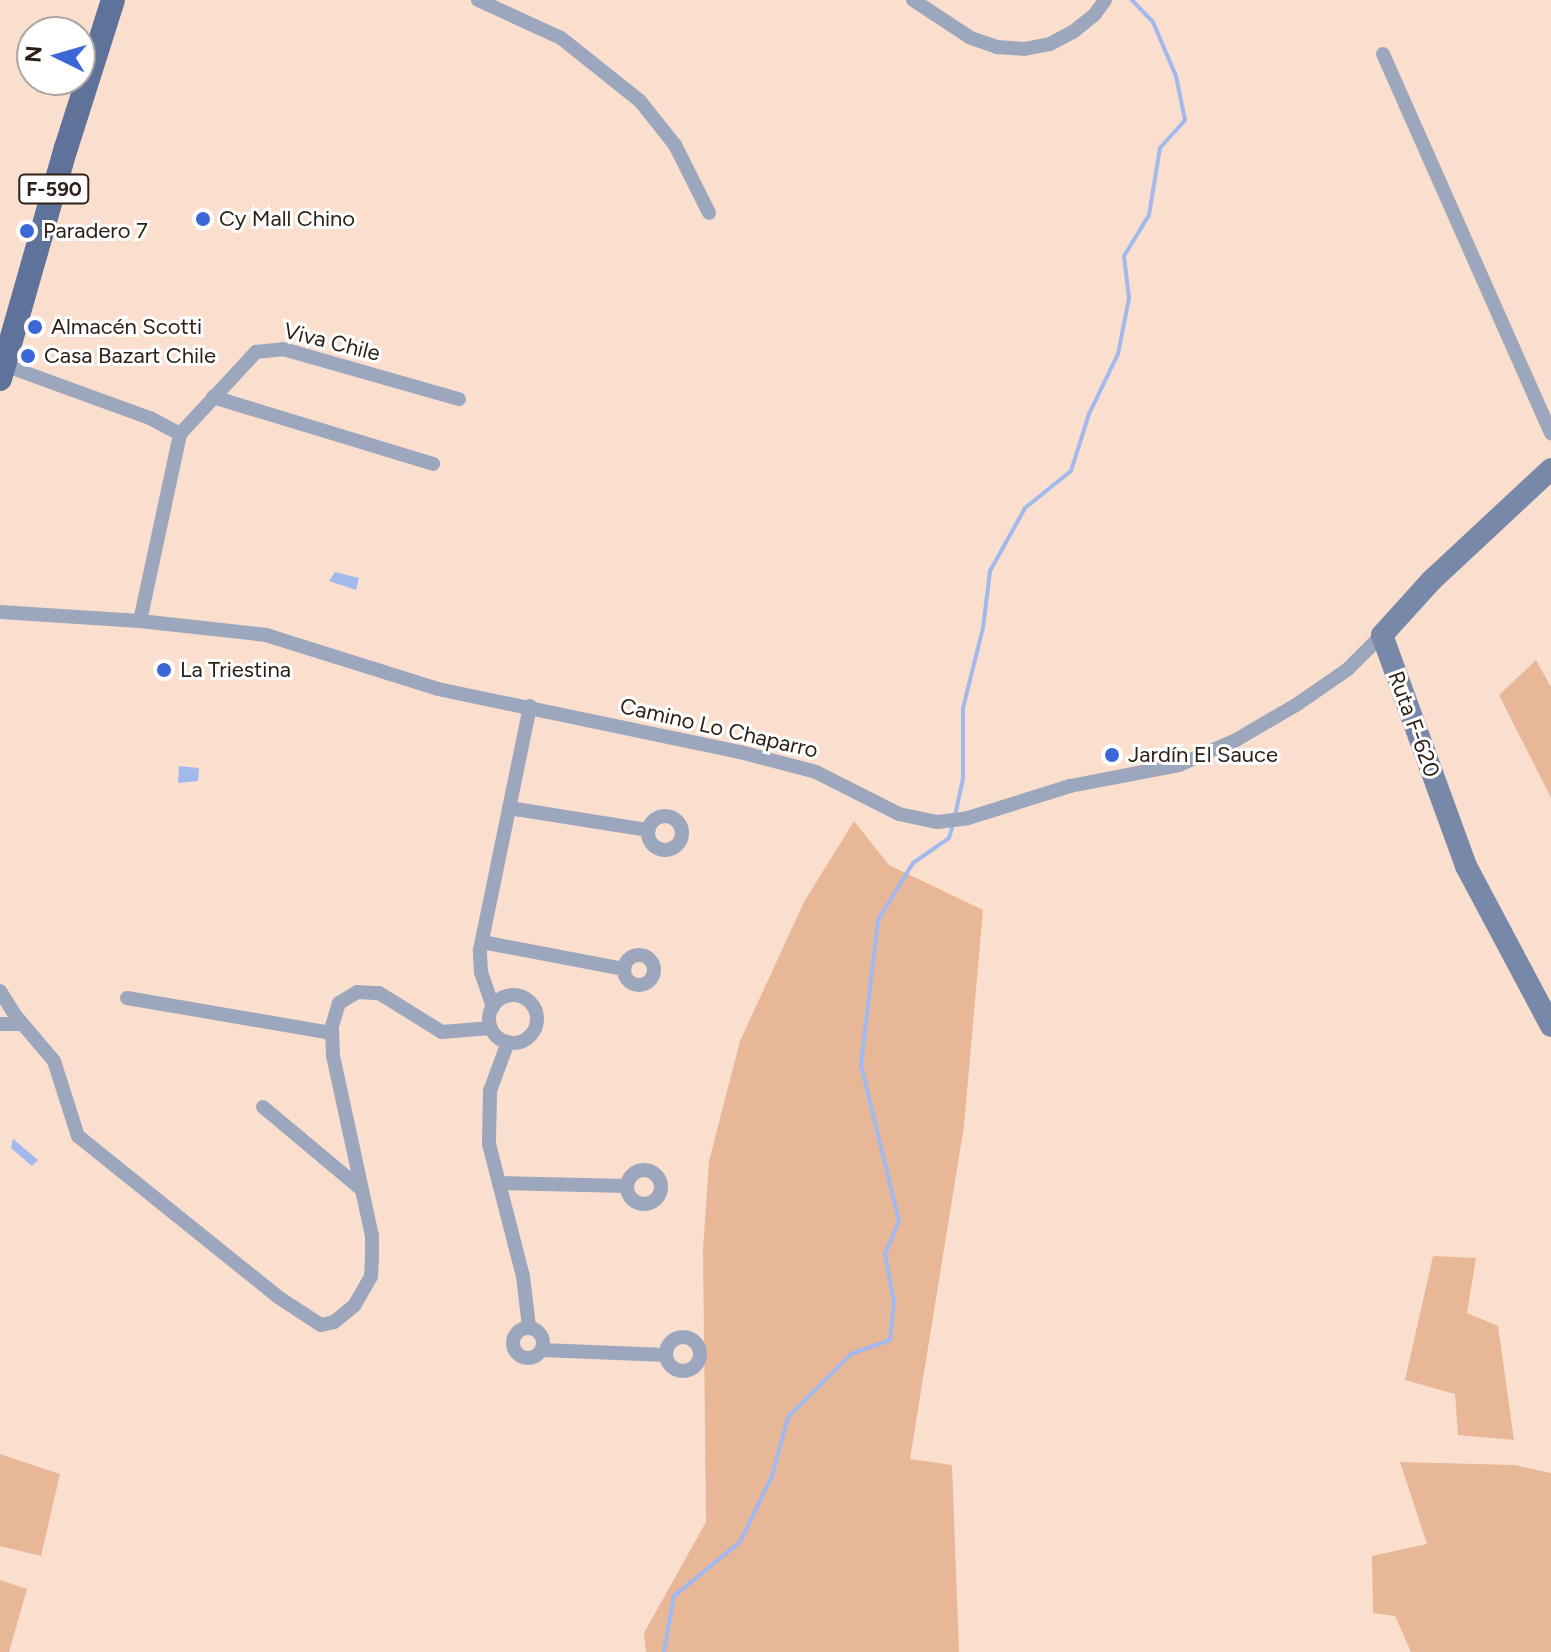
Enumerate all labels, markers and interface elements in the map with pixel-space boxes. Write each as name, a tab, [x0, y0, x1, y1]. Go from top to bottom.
north arrow	[16, 16, 96, 96]
text: N	[19, 44, 48, 64]
road number: F-590	[18, 173, 90, 205]
place label: Cy Mall Chino	[219, 206, 355, 232]
marker: Cy Mall Chino	[194, 210, 212, 228]
place label: Paradero 7	[43, 218, 148, 244]
marker: Paradero 7	[18, 222, 36, 240]
place label: Almacén Scotti	[51, 314, 202, 340]
street label: Viva Chile	[281, 317, 383, 367]
marker: Almacén Scotti	[26, 318, 44, 336]
place label: Casa Bazart Chile	[44, 343, 216, 369]
marker: Casa Bazart Chile	[19, 347, 37, 365]
place label: La Triestina	[180, 657, 291, 683]
marker: La Triestina	[155, 661, 173, 679]
street label: Ruta F-620	[1383, 667, 1445, 781]
street label: Camino Lo Chaparro	[618, 692, 820, 764]
place label: Jardín El Sauce	[1128, 742, 1278, 768]
marker: Jardín El Sauce	[1103, 746, 1121, 764]

